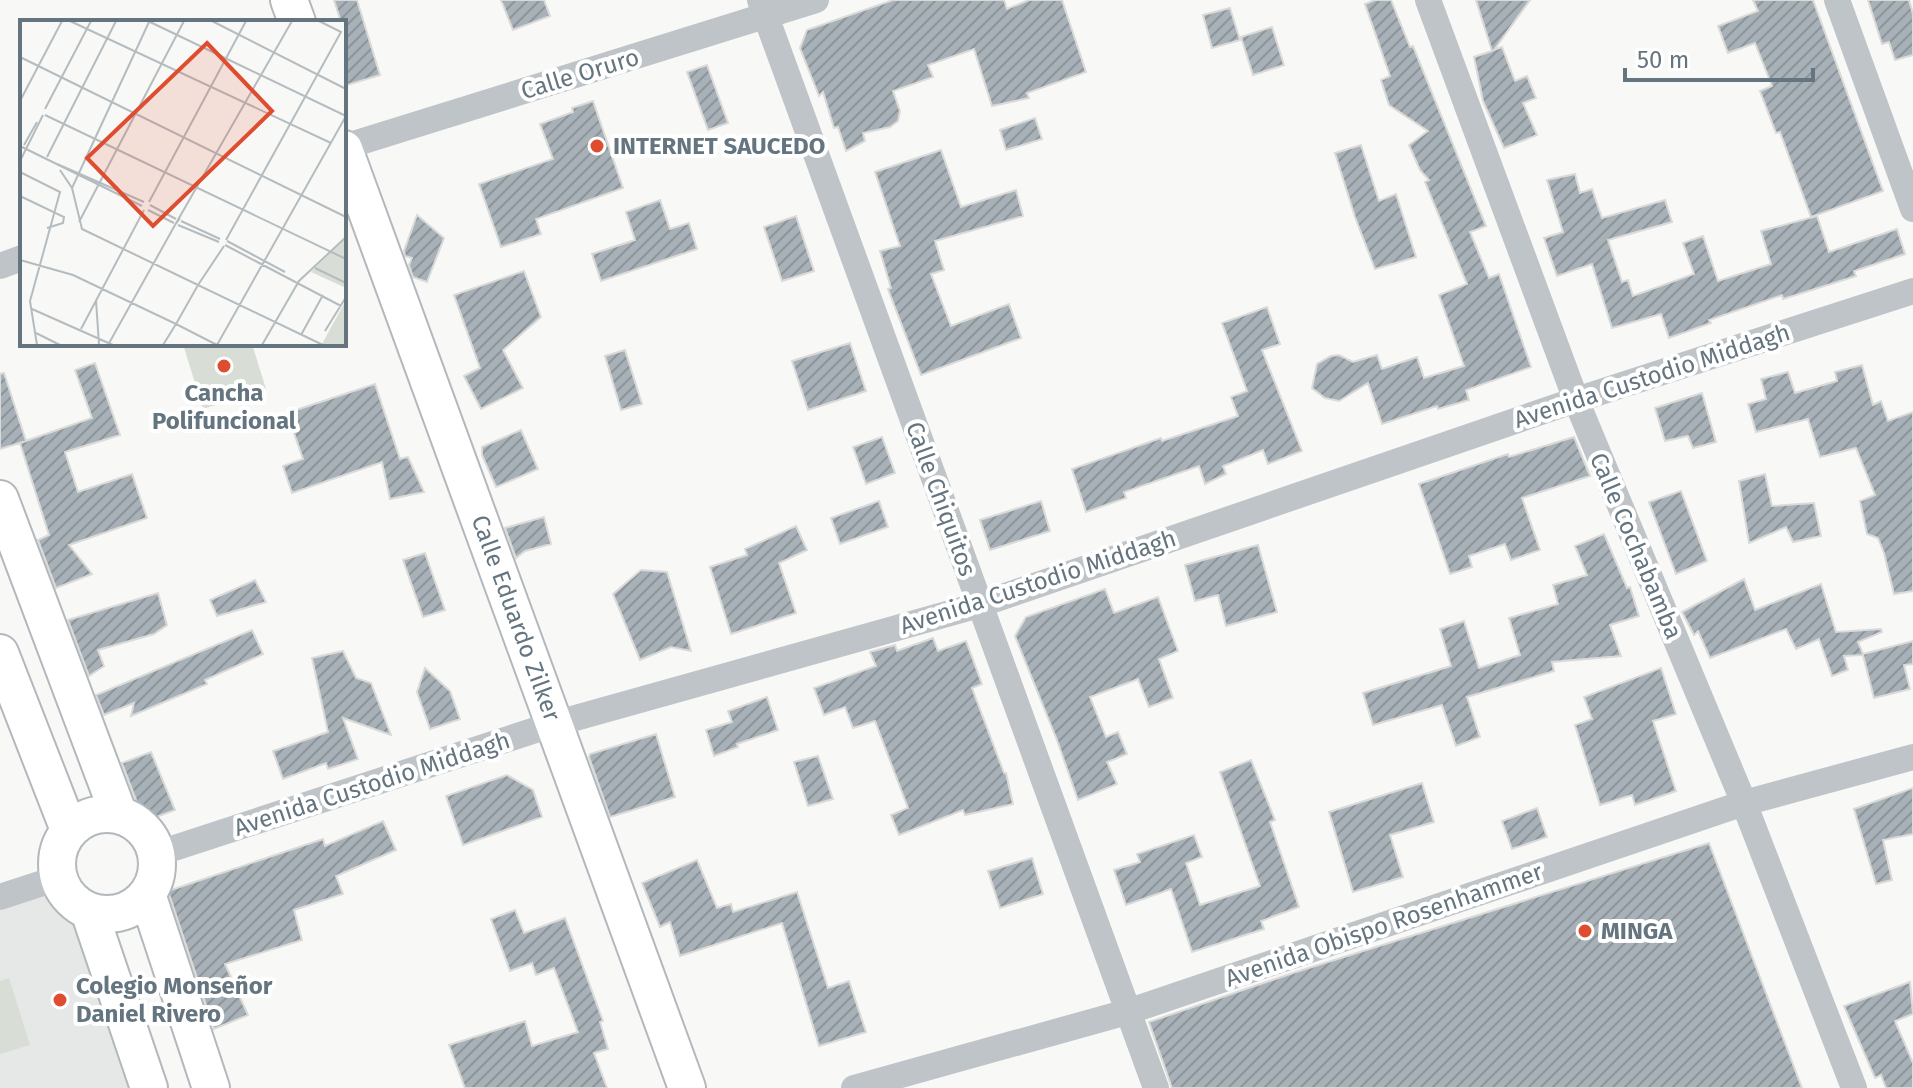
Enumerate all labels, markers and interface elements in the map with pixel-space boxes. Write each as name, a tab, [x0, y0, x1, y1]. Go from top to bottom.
inset map	[20, 20, 346, 346]
scale bar	[1625, 32, 1813, 82]
street label: Calle Oruro	[518, 43, 642, 105]
text: 50 m	[1637, 46, 1689, 74]
place label: INTERNET SAUCEDO	[613, 132, 825, 160]
marker: INTERNET SAUCEDO	[588, 137, 606, 155]
street label: Avenida Custodio Middagh	[1510, 318, 1794, 434]
marker: Cancha Polifuncional	[215, 357, 233, 375]
place label: Cancha Polifuncional	[152, 379, 297, 435]
street label: Calle Chiquitos	[900, 418, 982, 580]
street label: Calle Cochabamba	[1584, 449, 1688, 643]
street label: Calle Eduardo Zilker	[466, 511, 567, 726]
street label: Avenida Custodio Middagh	[896, 524, 1180, 640]
street label: Avenida Custodio Middagh	[230, 726, 514, 842]
street label: Avenida Obispo Rosenhammer	[1222, 857, 1547, 993]
place label: MINGA	[1601, 917, 1673, 945]
marker: MINGA	[1576, 922, 1594, 940]
place label: Colegio Monseñor Daniel Rivero	[76, 972, 273, 1028]
marker: Colegio Monseñor Daniel Rivero	[51, 991, 69, 1009]

